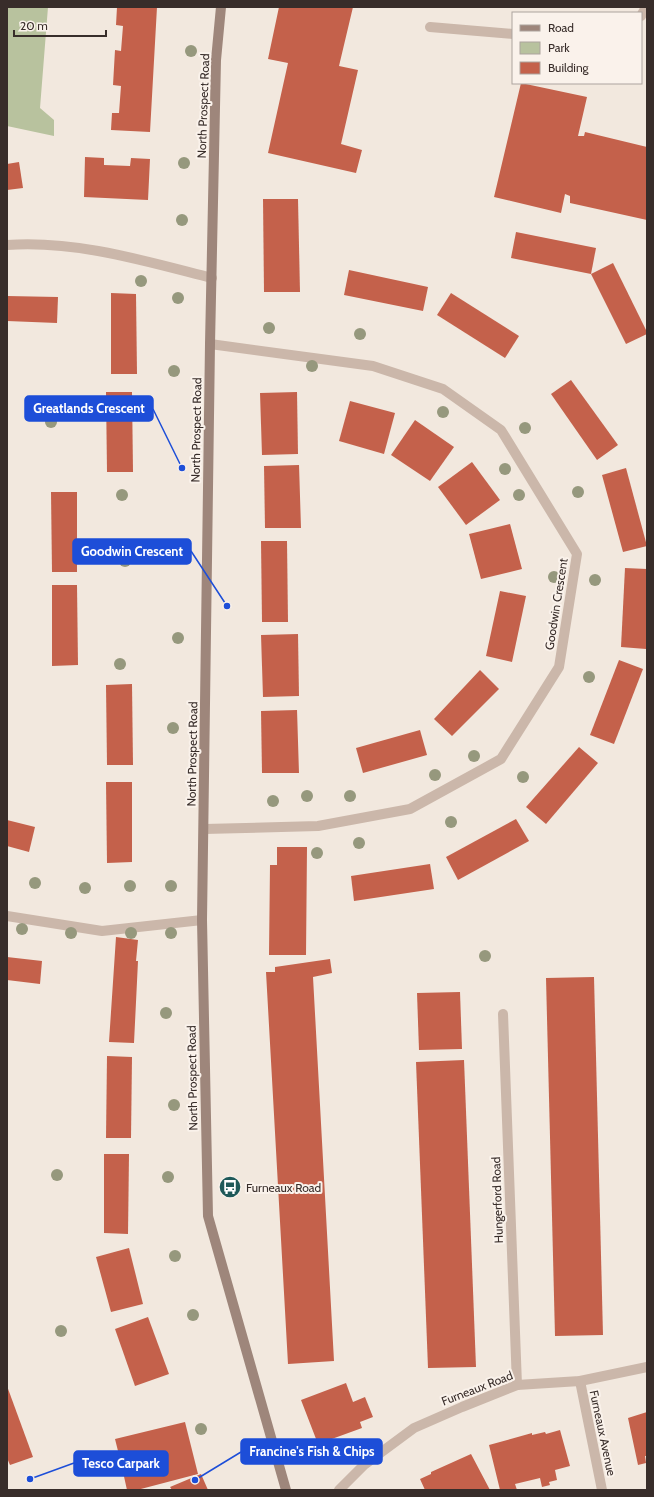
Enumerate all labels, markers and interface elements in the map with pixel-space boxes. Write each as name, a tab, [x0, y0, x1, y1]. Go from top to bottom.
scale bar	[14, 12, 106, 38]
legend	[512, 12, 642, 84]
text: 20 m	[20, 18, 48, 33]
text: Road	[548, 20, 574, 35]
text: Park	[548, 40, 570, 55]
street label: North Prospect Road	[194, 53, 212, 159]
text: Building	[548, 60, 590, 75]
street label: North Prospect Road	[188, 377, 204, 483]
callout: Greatlands Crescent	[25, 396, 153, 421]
text: Greatlands Crescent	[33, 400, 145, 416]
callout: Goodwin Crescent	[73, 539, 191, 564]
text: Goodwin Crescent	[81, 543, 183, 559]
street label: Goodwin Crescent	[541, 557, 571, 651]
street label: North Prospect Road	[184, 701, 200, 807]
street label: North Prospect Road	[184, 1025, 200, 1131]
street label: Hungerford Road	[488, 1156, 506, 1244]
bus stop icon: Furneaux Road	[217, 1174, 243, 1200]
place label: Furneaux Road	[246, 1180, 321, 1195]
street label: Furneaux Road	[439, 1368, 515, 1408]
street label: Furneaux Avenue	[587, 1389, 619, 1477]
callout: Francine's Fish & Chips	[241, 1439, 382, 1464]
text: Francine's Fish & Chips	[249, 1443, 375, 1459]
callout: Tesco Carpark	[74, 1451, 168, 1476]
text: Tesco Carpark	[82, 1455, 161, 1471]

